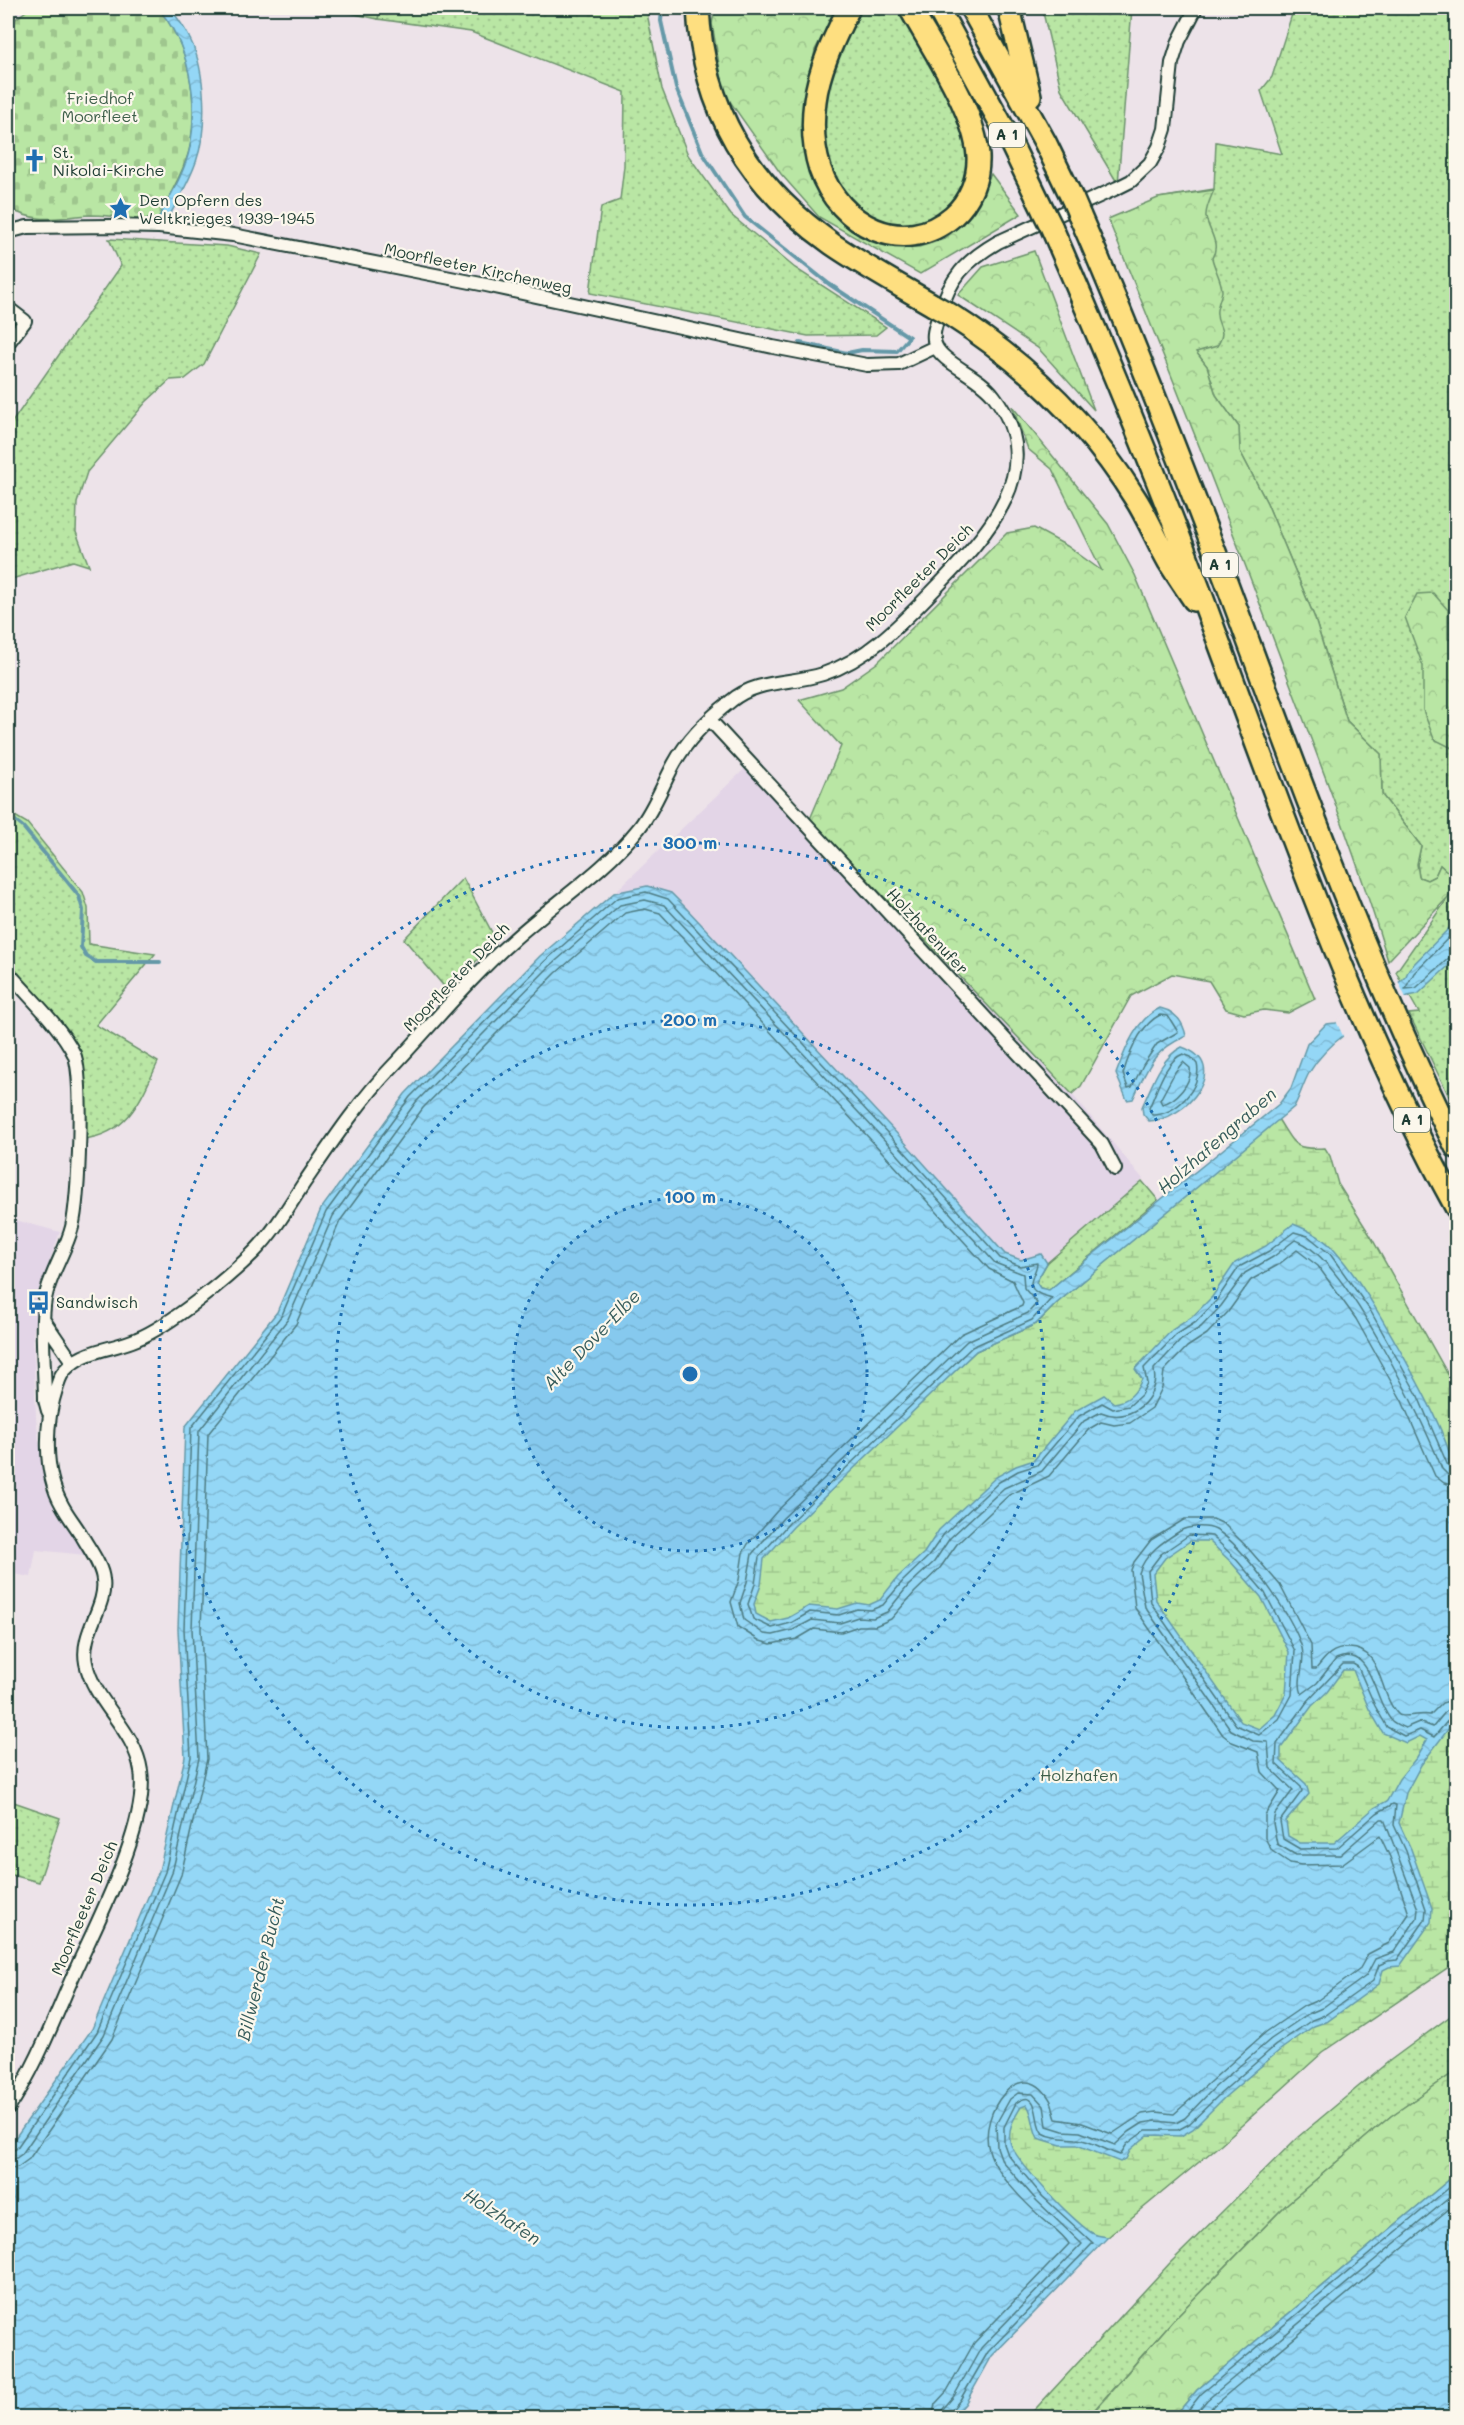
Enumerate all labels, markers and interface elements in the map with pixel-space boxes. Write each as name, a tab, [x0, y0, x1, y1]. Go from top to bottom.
park label: Friedhof Moorfleet	[62, 87, 138, 126]
road number: A 1	[989, 123, 1025, 147]
place label: St. Nikolai-Kirche	[53, 141, 164, 180]
church icon: St. Nikolai-Kirche	[22, 148, 48, 174]
place label: Den Opfern des Weltkrieges 1939-1945	[139, 189, 315, 228]
place icon: Den Opfern des Weltkrieges 1939-1945	[108, 196, 134, 222]
street label: Moorfleeter Kirchenweg	[382, 237, 574, 298]
street label: Moorfleeter Deich	[860, 518, 977, 635]
road number: A 1	[1202, 553, 1238, 577]
text: 300 m	[663, 830, 717, 854]
street label: Holzhafenufer	[883, 883, 974, 978]
street label: Moorfleeter Deich	[398, 918, 513, 1036]
text: 200 m	[663, 1007, 717, 1031]
water label: Holzhafengraben	[1152, 1082, 1281, 1199]
road number: A 1	[1394, 1108, 1430, 1132]
text: 100 m	[664, 1184, 716, 1208]
water label: Alte Dove-Elbe	[537, 1284, 645, 1395]
bus stop icon: Sandwisch	[25, 1289, 51, 1315]
place label: Sandwisch	[56, 1291, 138, 1312]
centre of rings	[680, 1364, 700, 1384]
park label: Holzhafen	[1040, 1764, 1118, 1785]
street label: Moorfleeter Deich	[46, 1837, 121, 1978]
water label: Billwerder Bucht	[231, 1895, 289, 2043]
water label: Holzhafen	[459, 2182, 546, 2250]

